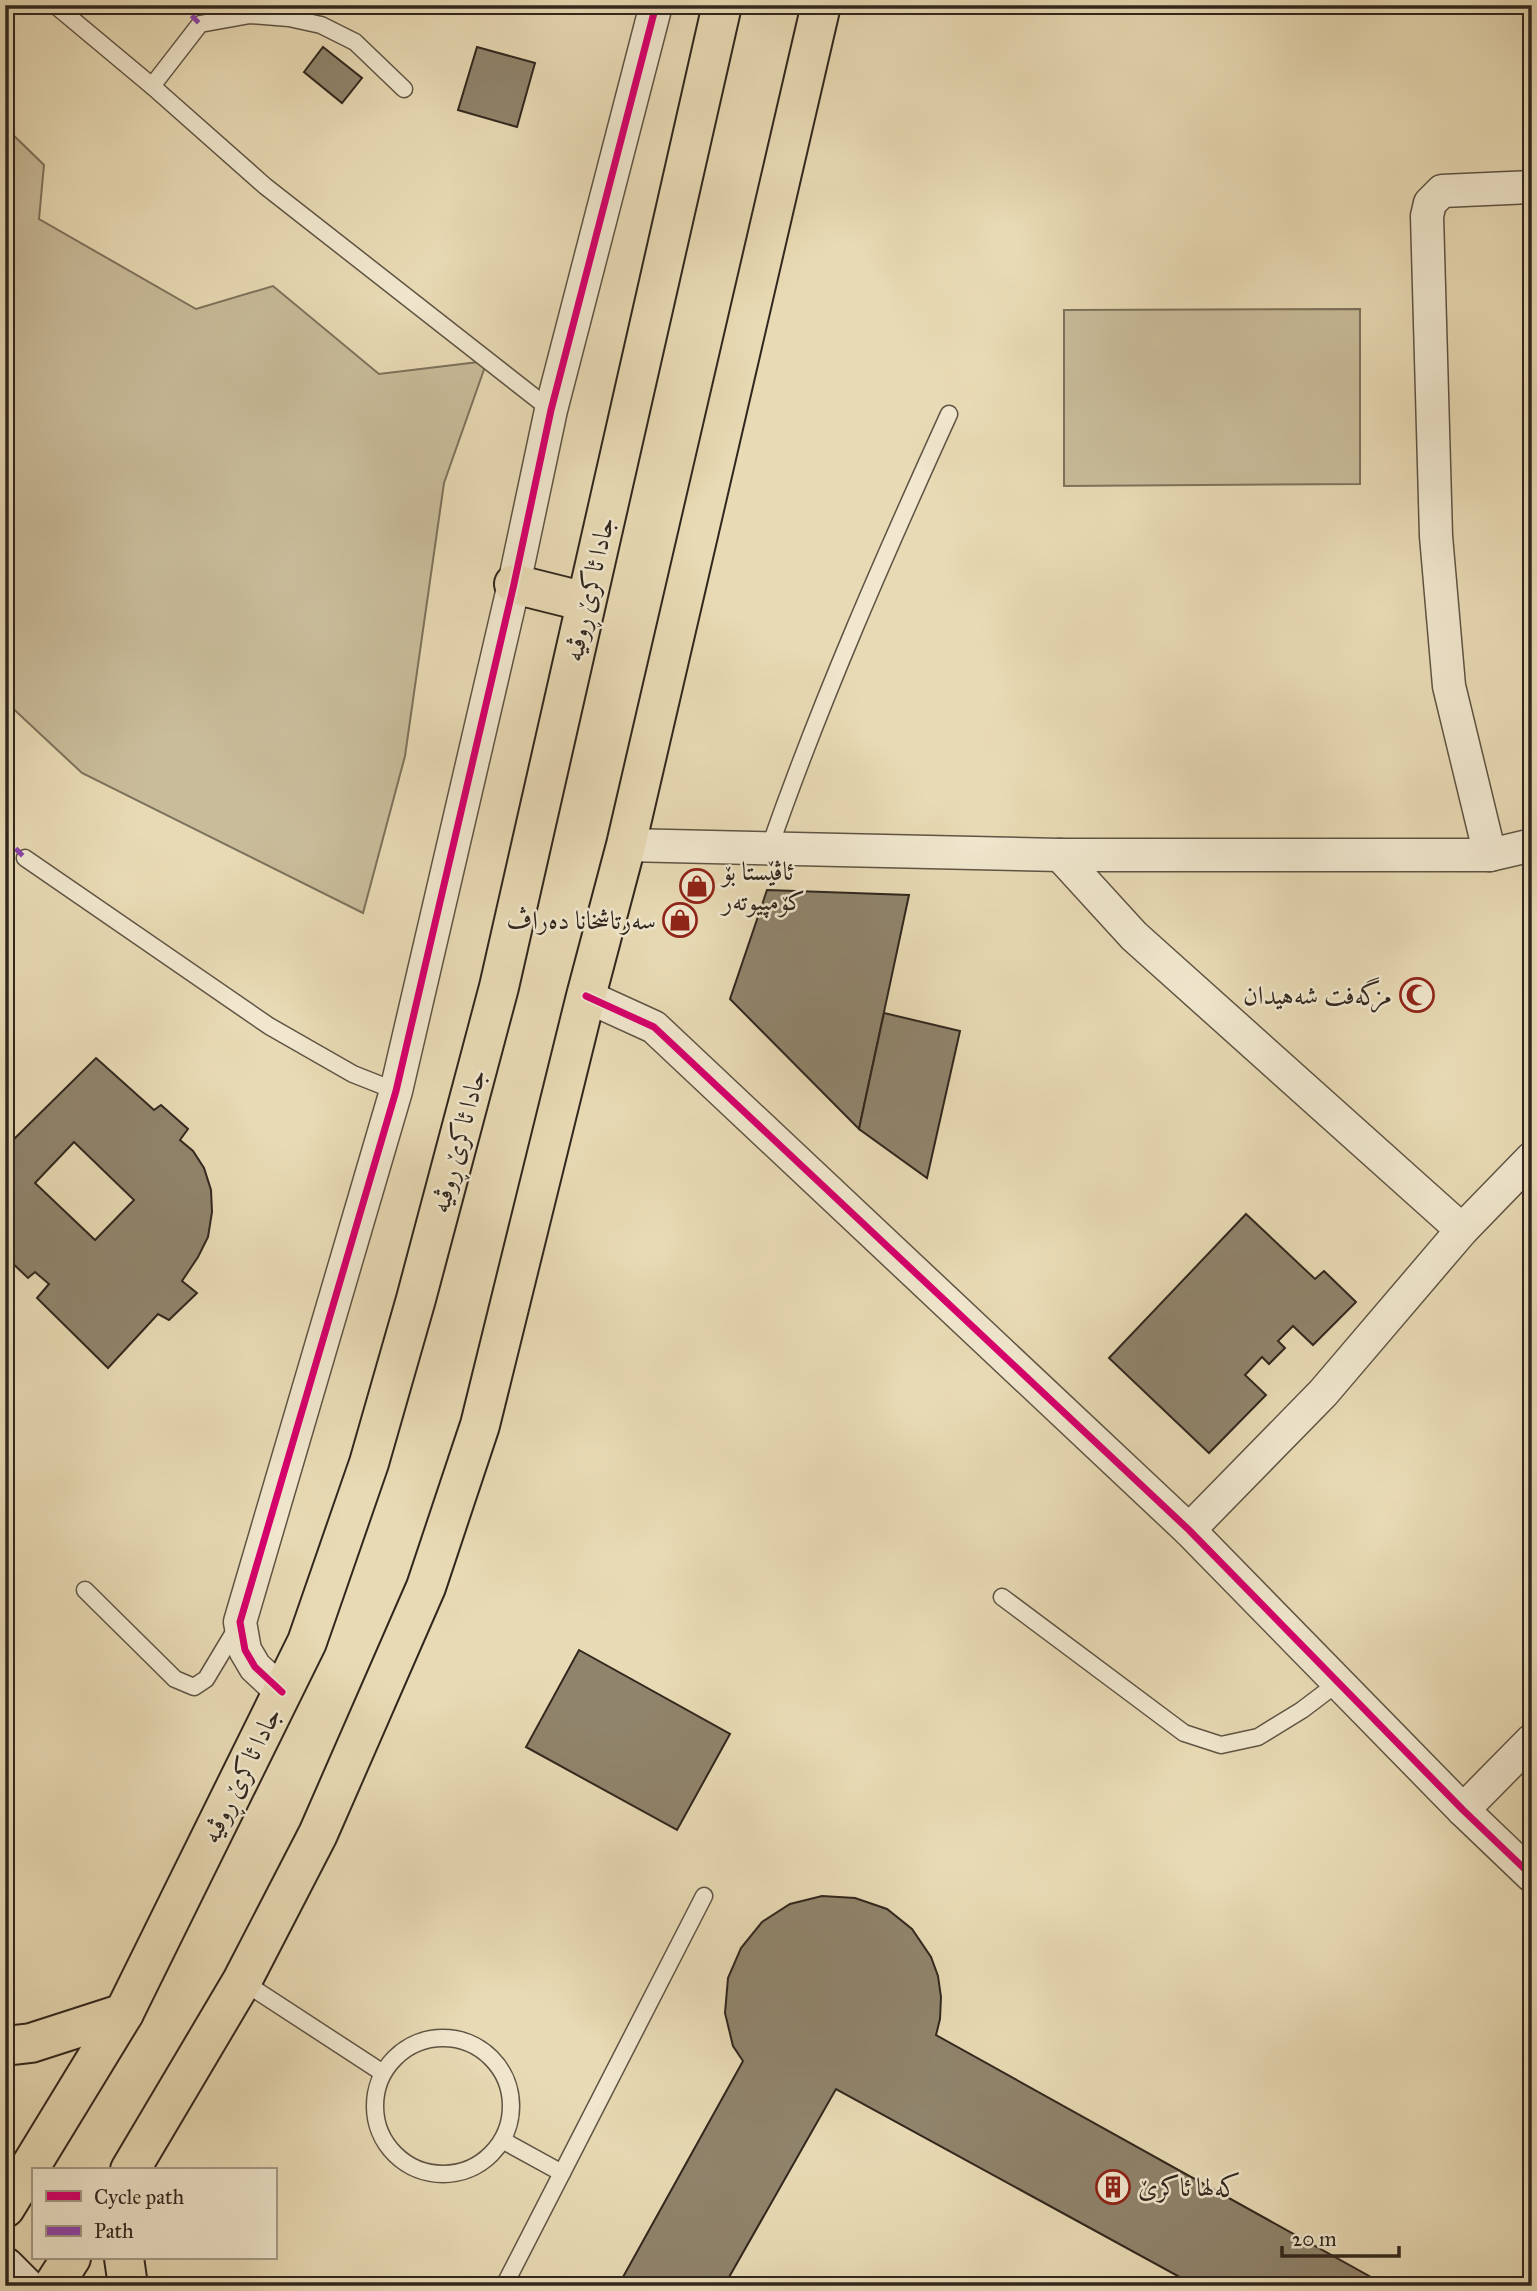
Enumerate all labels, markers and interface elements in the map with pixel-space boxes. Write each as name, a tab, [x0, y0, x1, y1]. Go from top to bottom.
street label: جادا ئاکرێ ڕوڤیە	[557, 514, 627, 666]
place label: ئاڤێستا بۆ کۆمپیوتەر	[719, 855, 805, 919]
shop icon: ئاڤێستا بۆ کۆمپیوتەر	[678, 867, 716, 905]
shop icon: سەرتاشخانا دەراڤ	[661, 901, 699, 939]
place label: سەرتاشخانا دەراڤ	[507, 904, 656, 936]
mosque icon: مزگەفت شه‌هيدان	[1398, 976, 1436, 1014]
place label: مزگەفت شه‌هيدان	[1243, 977, 1392, 1013]
street label: جادا ئاکرێ ڕوڤیە	[423, 1066, 498, 1218]
street label: جادا ئاکرێ ڕوڤیە	[194, 1702, 293, 1851]
legend	[32, 2168, 276, 2260]
building icon: کەلها ئاکرێ	[1094, 2168, 1132, 2206]
place label: کەلها ئاکرێ	[1138, 2171, 1241, 2203]
text: Cycle path	[94, 2184, 185, 2210]
scale bar	[1282, 2214, 1399, 2258]
text: Path	[94, 2218, 134, 2244]
text: 20 m	[1292, 2226, 1337, 2252]

